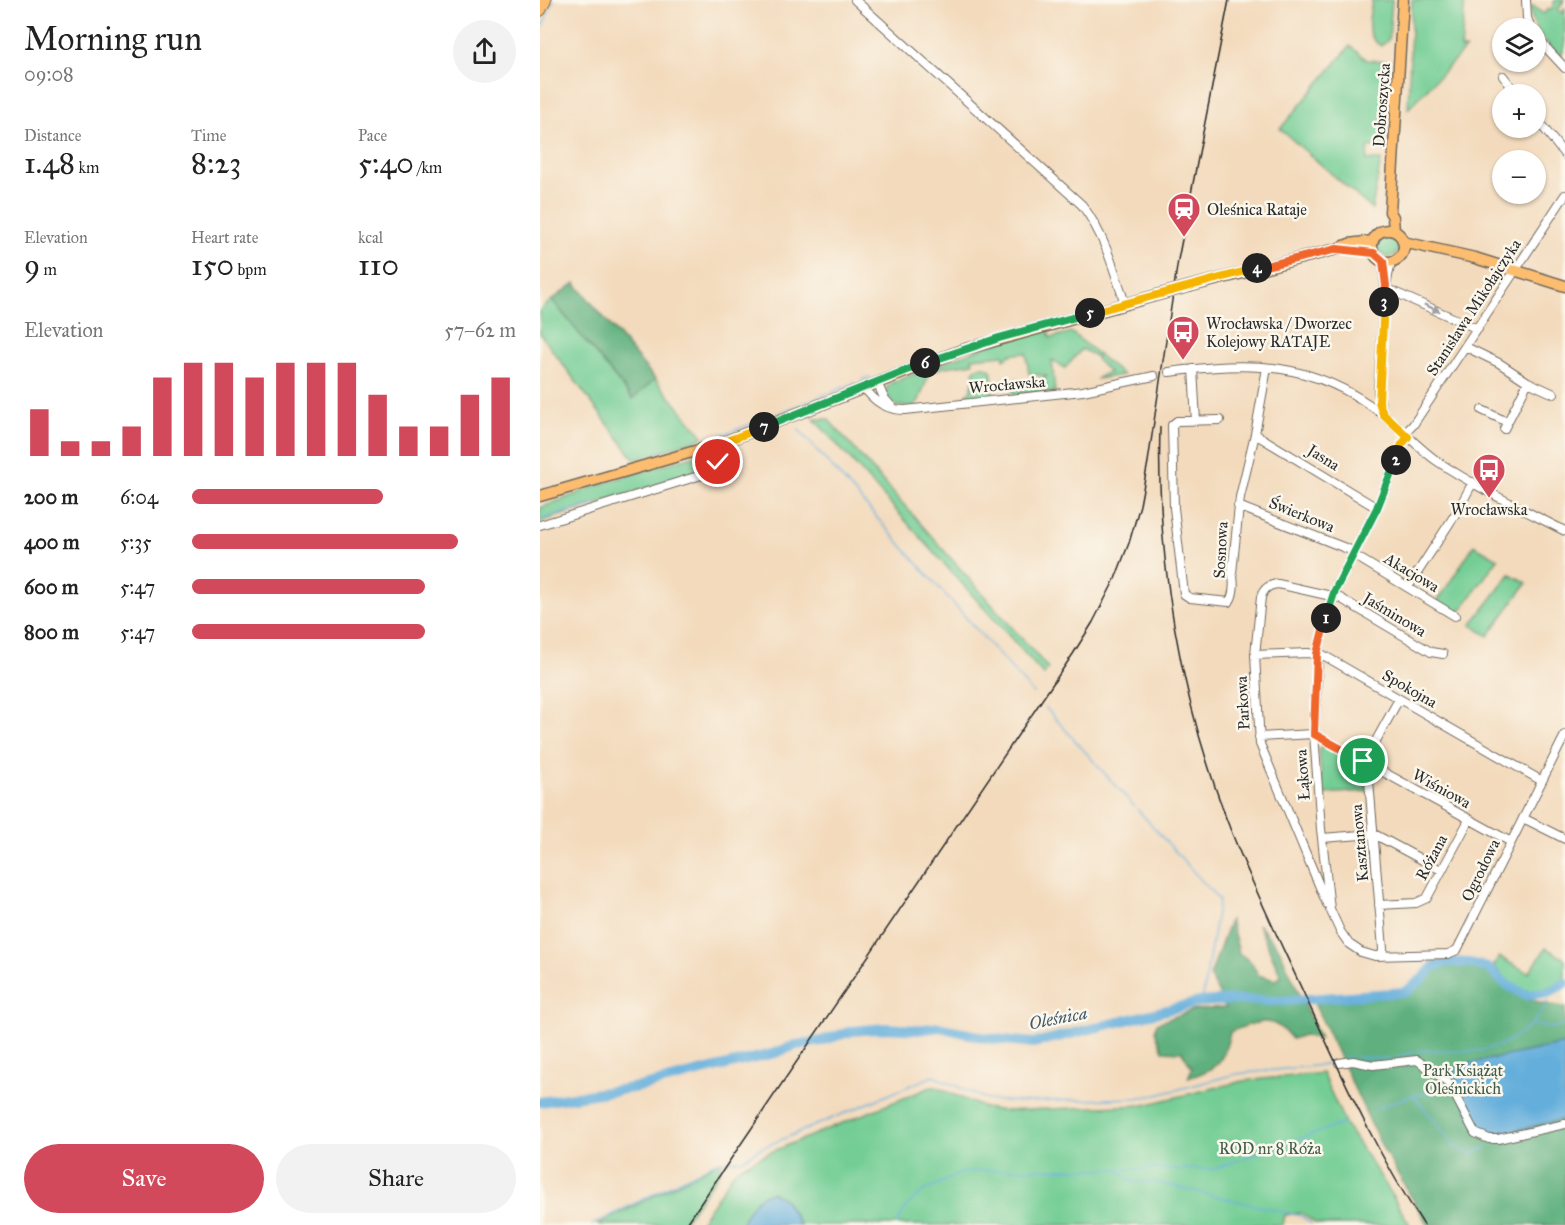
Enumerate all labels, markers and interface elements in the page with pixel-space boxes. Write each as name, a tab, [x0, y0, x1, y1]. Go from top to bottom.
map controls	[1492, 18, 1546, 204]
button: layers	[1492, 18, 1546, 72]
text: Morning run	[24, 19, 202, 59]
button: share	[453, 20, 516, 83]
text: 09:08	[24, 62, 74, 86]
street label: Dobroszycka	[1369, 62, 1394, 148]
button: +	[1492, 84, 1546, 138]
text: Distance	[24, 126, 81, 145]
text: Time	[191, 126, 226, 145]
text: Pace	[358, 126, 387, 145]
text: 1.48	[24, 145, 75, 181]
text: 8:23	[191, 145, 241, 181]
text: 5:40	[358, 145, 414, 181]
button: −	[1492, 150, 1546, 204]
text: km	[75, 158, 99, 177]
text: /km	[414, 158, 442, 177]
station icon: Oleśnica Rataje	[1166, 191, 1202, 238]
place label: Oleśnica Rataje	[1207, 200, 1307, 219]
text: Elevation	[24, 228, 88, 247]
text: Heart rate	[191, 228, 258, 247]
text: kcal	[358, 228, 383, 247]
street label: Stanisława Mikołajczyka	[1422, 235, 1525, 379]
text: 9	[24, 247, 40, 283]
text: 150	[191, 247, 234, 283]
text: 110	[358, 247, 399, 283]
pin: 4	[1242, 253, 1272, 283]
text: 4	[1253, 258, 1261, 277]
text: m	[40, 260, 57, 279]
text: bpm	[234, 260, 267, 279]
pin: 3	[1369, 287, 1399, 317]
text: 3	[1381, 292, 1387, 311]
pin: 5	[1075, 298, 1105, 328]
text: 5	[1086, 303, 1094, 322]
one-way arrow	[1424, 303, 1441, 312]
bus stop icon: Wrocławska / Dworzec Kolejowy RATAJE	[1165, 314, 1201, 361]
place label: Wrocławska / Dworzec Kolejowy RATAJE	[1206, 314, 1352, 352]
text: Elevation	[24, 318, 103, 342]
text: 57–62 m	[444, 318, 516, 342]
pin: 6	[910, 348, 940, 378]
text: 6	[921, 353, 929, 372]
street label: Wrocławska	[968, 372, 1046, 397]
pin: 7	[749, 412, 779, 442]
text: 7	[760, 417, 768, 436]
pin	[692, 436, 743, 487]
street label: Jasna	[1302, 439, 1343, 475]
icon: check	[701, 445, 734, 478]
pin: 2	[1381, 445, 1411, 475]
text: 2	[1392, 450, 1400, 469]
bus stop icon: Wrocławska	[1471, 452, 1507, 499]
text: 200 m	[24, 485, 78, 509]
text: 6:04	[120, 485, 158, 509]
street label: Świerkowa	[1266, 491, 1338, 536]
place label: Wrocławska	[1451, 500, 1528, 519]
street label: Sosnowa	[1210, 521, 1231, 579]
text: 400 m	[24, 530, 80, 554]
text: 5:35	[120, 530, 152, 554]
street label: Akacjowa	[1380, 548, 1443, 596]
text: 600 m	[24, 575, 79, 599]
text: 5:47	[120, 575, 155, 599]
street label: Jaśminowa	[1357, 587, 1430, 642]
pin: 1	[1311, 603, 1341, 633]
text: 1	[1323, 608, 1329, 627]
text: 800 m	[24, 620, 79, 644]
text: 5:47	[120, 620, 155, 644]
street label: Spokojna	[1379, 665, 1441, 712]
street label: Parkowa	[1232, 675, 1253, 730]
pin	[1337, 735, 1388, 786]
icon: arrive	[1346, 744, 1379, 777]
street label: Łąkowa	[1291, 749, 1314, 801]
street label: Wiśniowa	[1409, 765, 1474, 812]
street label: Kasztanowa	[1347, 803, 1372, 883]
street label: Różana	[1412, 831, 1451, 883]
street label: Ogrodowa	[1457, 836, 1505, 905]
water label: Oleśnica	[1027, 1001, 1089, 1034]
park label: Park Książąt Oleśnickich	[1423, 1061, 1504, 1098]
park label: ROD nr 8 Róża	[1219, 1139, 1321, 1158]
button: Save	[24, 1144, 264, 1213]
button: Share	[276, 1144, 516, 1213]

